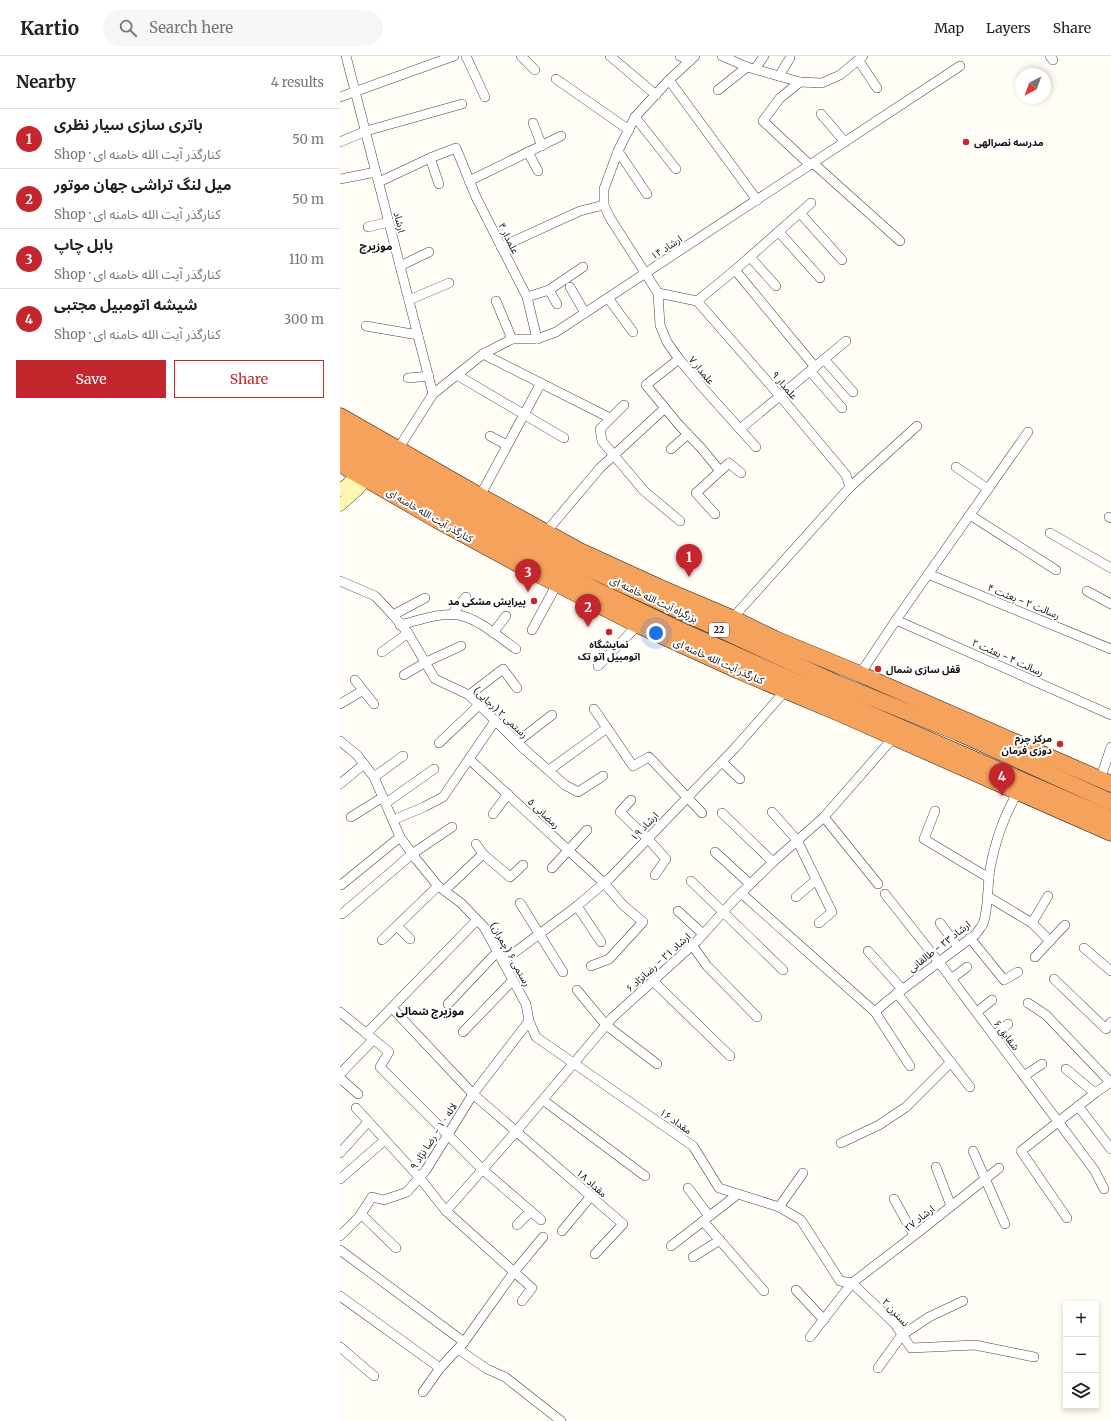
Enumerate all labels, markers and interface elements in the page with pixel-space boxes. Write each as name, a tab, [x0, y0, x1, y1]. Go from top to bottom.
search box	[103, 10, 383, 46]
text: Kartio	[20, 16, 79, 40]
icon: search	[117, 17, 139, 39]
text: Search here	[149, 18, 233, 37]
text: Map	[934, 19, 964, 37]
text: Layers	[986, 19, 1031, 37]
text: Share	[1053, 19, 1091, 37]
north arrow	[1015, 68, 1051, 104]
text: Nearby	[16, 71, 76, 93]
text: 4 results	[271, 74, 324, 91]
text: باتری سازی سیار نظری	[54, 115, 203, 134]
text: 1	[26, 131, 32, 148]
text: 50 m	[292, 131, 324, 148]
place label: مدرسه نصرالهی	[974, 136, 1044, 149]
marker: مدرسه نصرالهی	[961, 137, 971, 147]
text: Shop · کنارگذر آیت الله خامنه ای	[54, 146, 221, 163]
text: میل لنگ تراشی جهان موتور	[54, 175, 231, 194]
text: 2	[25, 191, 33, 208]
text: 50 m	[292, 191, 324, 208]
text: Shop · کنارگذر آیت الله خامنه ای	[54, 206, 221, 223]
street label: ارشاد	[391, 210, 408, 234]
street label: علمدار ۴	[495, 220, 522, 256]
street label: ارشاد ۱۴	[648, 232, 685, 262]
text: بابل چاپ	[54, 235, 113, 254]
district label: موزیرج	[360, 239, 392, 254]
text: 3	[25, 251, 33, 268]
text: 110 m	[289, 251, 324, 268]
text: Shop · کنارگذر آیت الله خامنه ای	[54, 266, 221, 283]
text: شیشه اتومبیل مجتبی	[54, 295, 197, 314]
text: 4	[25, 311, 33, 328]
text: 300 m	[284, 311, 324, 328]
text: Shop · کنارگذر آیت الله خامنه ای	[54, 326, 221, 343]
street label: علمدار ۷	[686, 353, 717, 387]
button: Save	[16, 360, 166, 398]
button: Share	[174, 360, 324, 398]
street label: علمدار ۹	[769, 368, 800, 402]
street label: کنارگذر آیت الله خامنه ای	[384, 485, 476, 546]
pin: 1	[676, 544, 702, 577]
pin: 3	[515, 559, 541, 592]
street label: بزرگراه آیت الله خامنه ای	[608, 573, 700, 626]
street label: رسالت ۲ - بعثت ۴	[986, 581, 1062, 622]
pin: 2	[575, 594, 601, 627]
place label: پیرایش مشکی مد	[448, 595, 526, 609]
marker: پیرایش مشکی مد	[529, 596, 539, 606]
your location	[646, 623, 666, 643]
road number: 22	[709, 623, 729, 637]
marker: نمایشگاه اتومبیل اتو تک	[604, 627, 614, 637]
street label: کنارگذر آیت الله خامنه ای	[671, 636, 767, 688]
street label: رسالت ۴ - بعثت ۲	[970, 636, 1046, 679]
place label: نمایشگاه اتومبیل اتو تک	[578, 638, 641, 663]
place label: قفل سازی شمال	[886, 663, 960, 676]
marker: قفل سازی شمال	[873, 664, 883, 674]
street label: رستمی ۲ (رجایی)	[471, 684, 531, 741]
place label: مرکز چرم دوزی فرمان	[1002, 732, 1052, 757]
marker: مرکز چرم دوزی فرمان	[1055, 739, 1065, 749]
pin: 4	[989, 763, 1015, 796]
street label: رمضانی ۵	[525, 795, 563, 832]
street label: ارشاد ۱۹	[627, 809, 661, 843]
street label: ارشاد ۲۳ - طالقانی	[905, 918, 973, 975]
street label: رستمی ۶ (چمران)	[487, 920, 534, 989]
street label: ارشاد ۲۱ - رضانژاد ۶	[623, 930, 693, 995]
district label: موزیرج شمالی	[396, 1004, 464, 1019]
street label: شقایق ۶	[991, 1017, 1022, 1053]
street label: لاله ۱۰ - رضا نژاد ۹	[407, 1100, 460, 1172]
street label: مقداد ۱۶	[657, 1106, 694, 1137]
street label: مقداد ۱۸	[574, 1166, 610, 1200]
street label: ارشاد ۲۷	[901, 1202, 937, 1234]
street label: نسترن ۲	[879, 1296, 912, 1329]
map controls	[1063, 1301, 1099, 1409]
button: +	[1063, 1301, 1099, 1337]
button: −	[1063, 1337, 1099, 1373]
button: layers	[1063, 1373, 1099, 1409]

